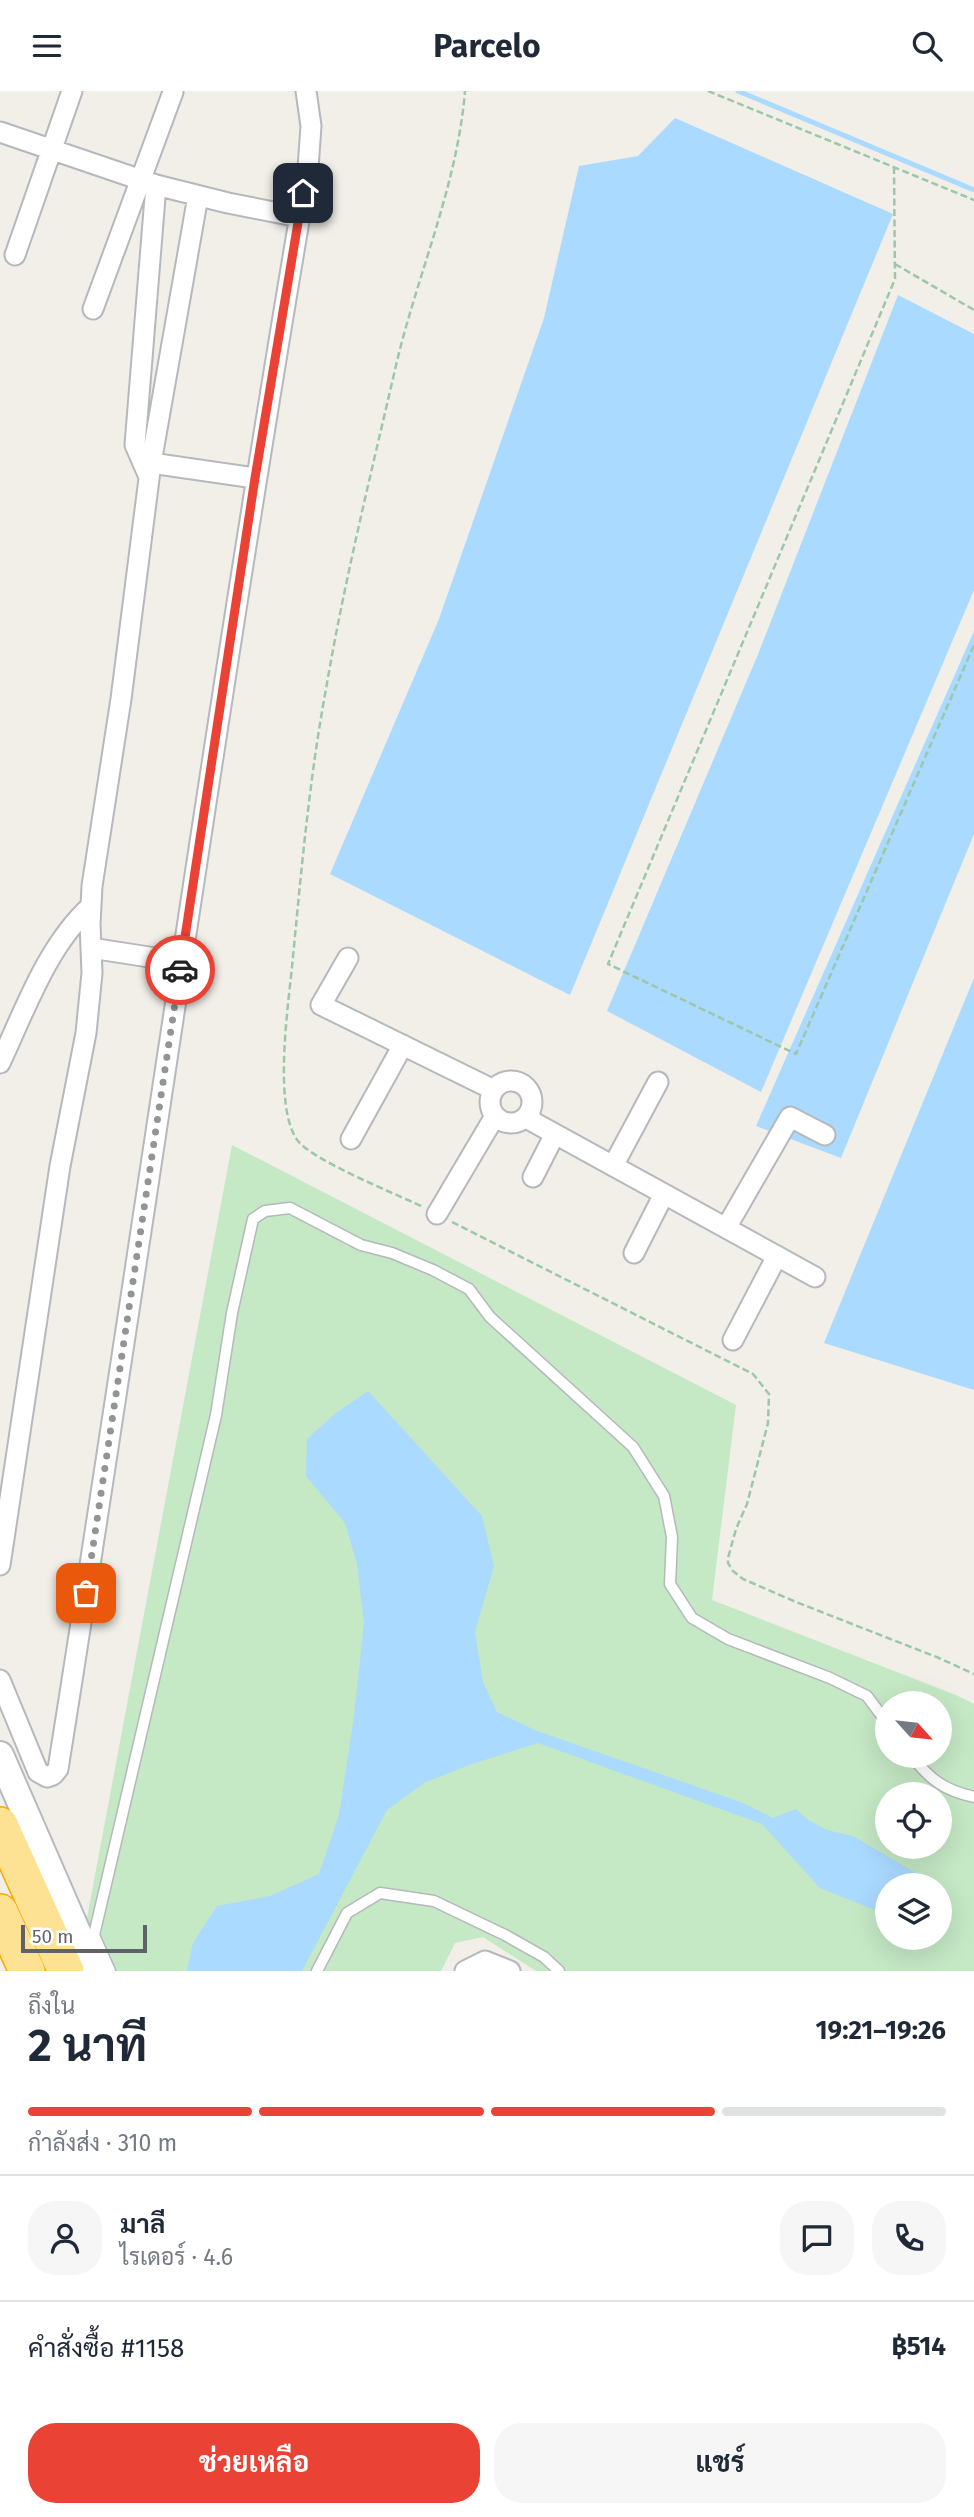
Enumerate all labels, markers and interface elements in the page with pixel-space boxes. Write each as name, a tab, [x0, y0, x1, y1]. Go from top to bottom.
icon: menu	[28, 27, 66, 65]
text: Parcelo	[433, 27, 541, 65]
icon: search	[908, 27, 946, 65]
pin	[273, 163, 333, 223]
icon: home	[284, 174, 322, 212]
courier	[145, 935, 215, 1005]
icon: car	[161, 951, 199, 989]
pin	[56, 1563, 116, 1623]
icon: bag	[67, 1574, 105, 1612]
north arrow	[875, 1691, 952, 1767]
map controls	[875, 1691, 952, 1950]
button: locate	[875, 1782, 952, 1859]
button: layers	[875, 1873, 952, 1950]
scale bar	[21, 1922, 147, 1954]
text: 50 m	[32, 1925, 73, 1948]
text: ถึงใน	[28, 1992, 75, 2020]
text: 19:21–19:26	[816, 2015, 946, 2046]
text: 2 นาที	[28, 2018, 147, 2073]
text: กำลังส่ง · 310 m	[28, 2129, 177, 2157]
button: person	[28, 2201, 102, 2275]
button: chat	[780, 2201, 854, 2275]
button: phone	[872, 2201, 946, 2275]
text: มาลี	[120, 2209, 165, 2240]
text: ไรเดอร์ · 4.6	[120, 2243, 233, 2271]
text: ฿514	[891, 2331, 946, 2362]
text: คำสั่งซื้อ #1158	[28, 2333, 184, 2364]
button: ช่วยเหลือ	[28, 2423, 480, 2503]
button: แชร์	[494, 2423, 946, 2503]

